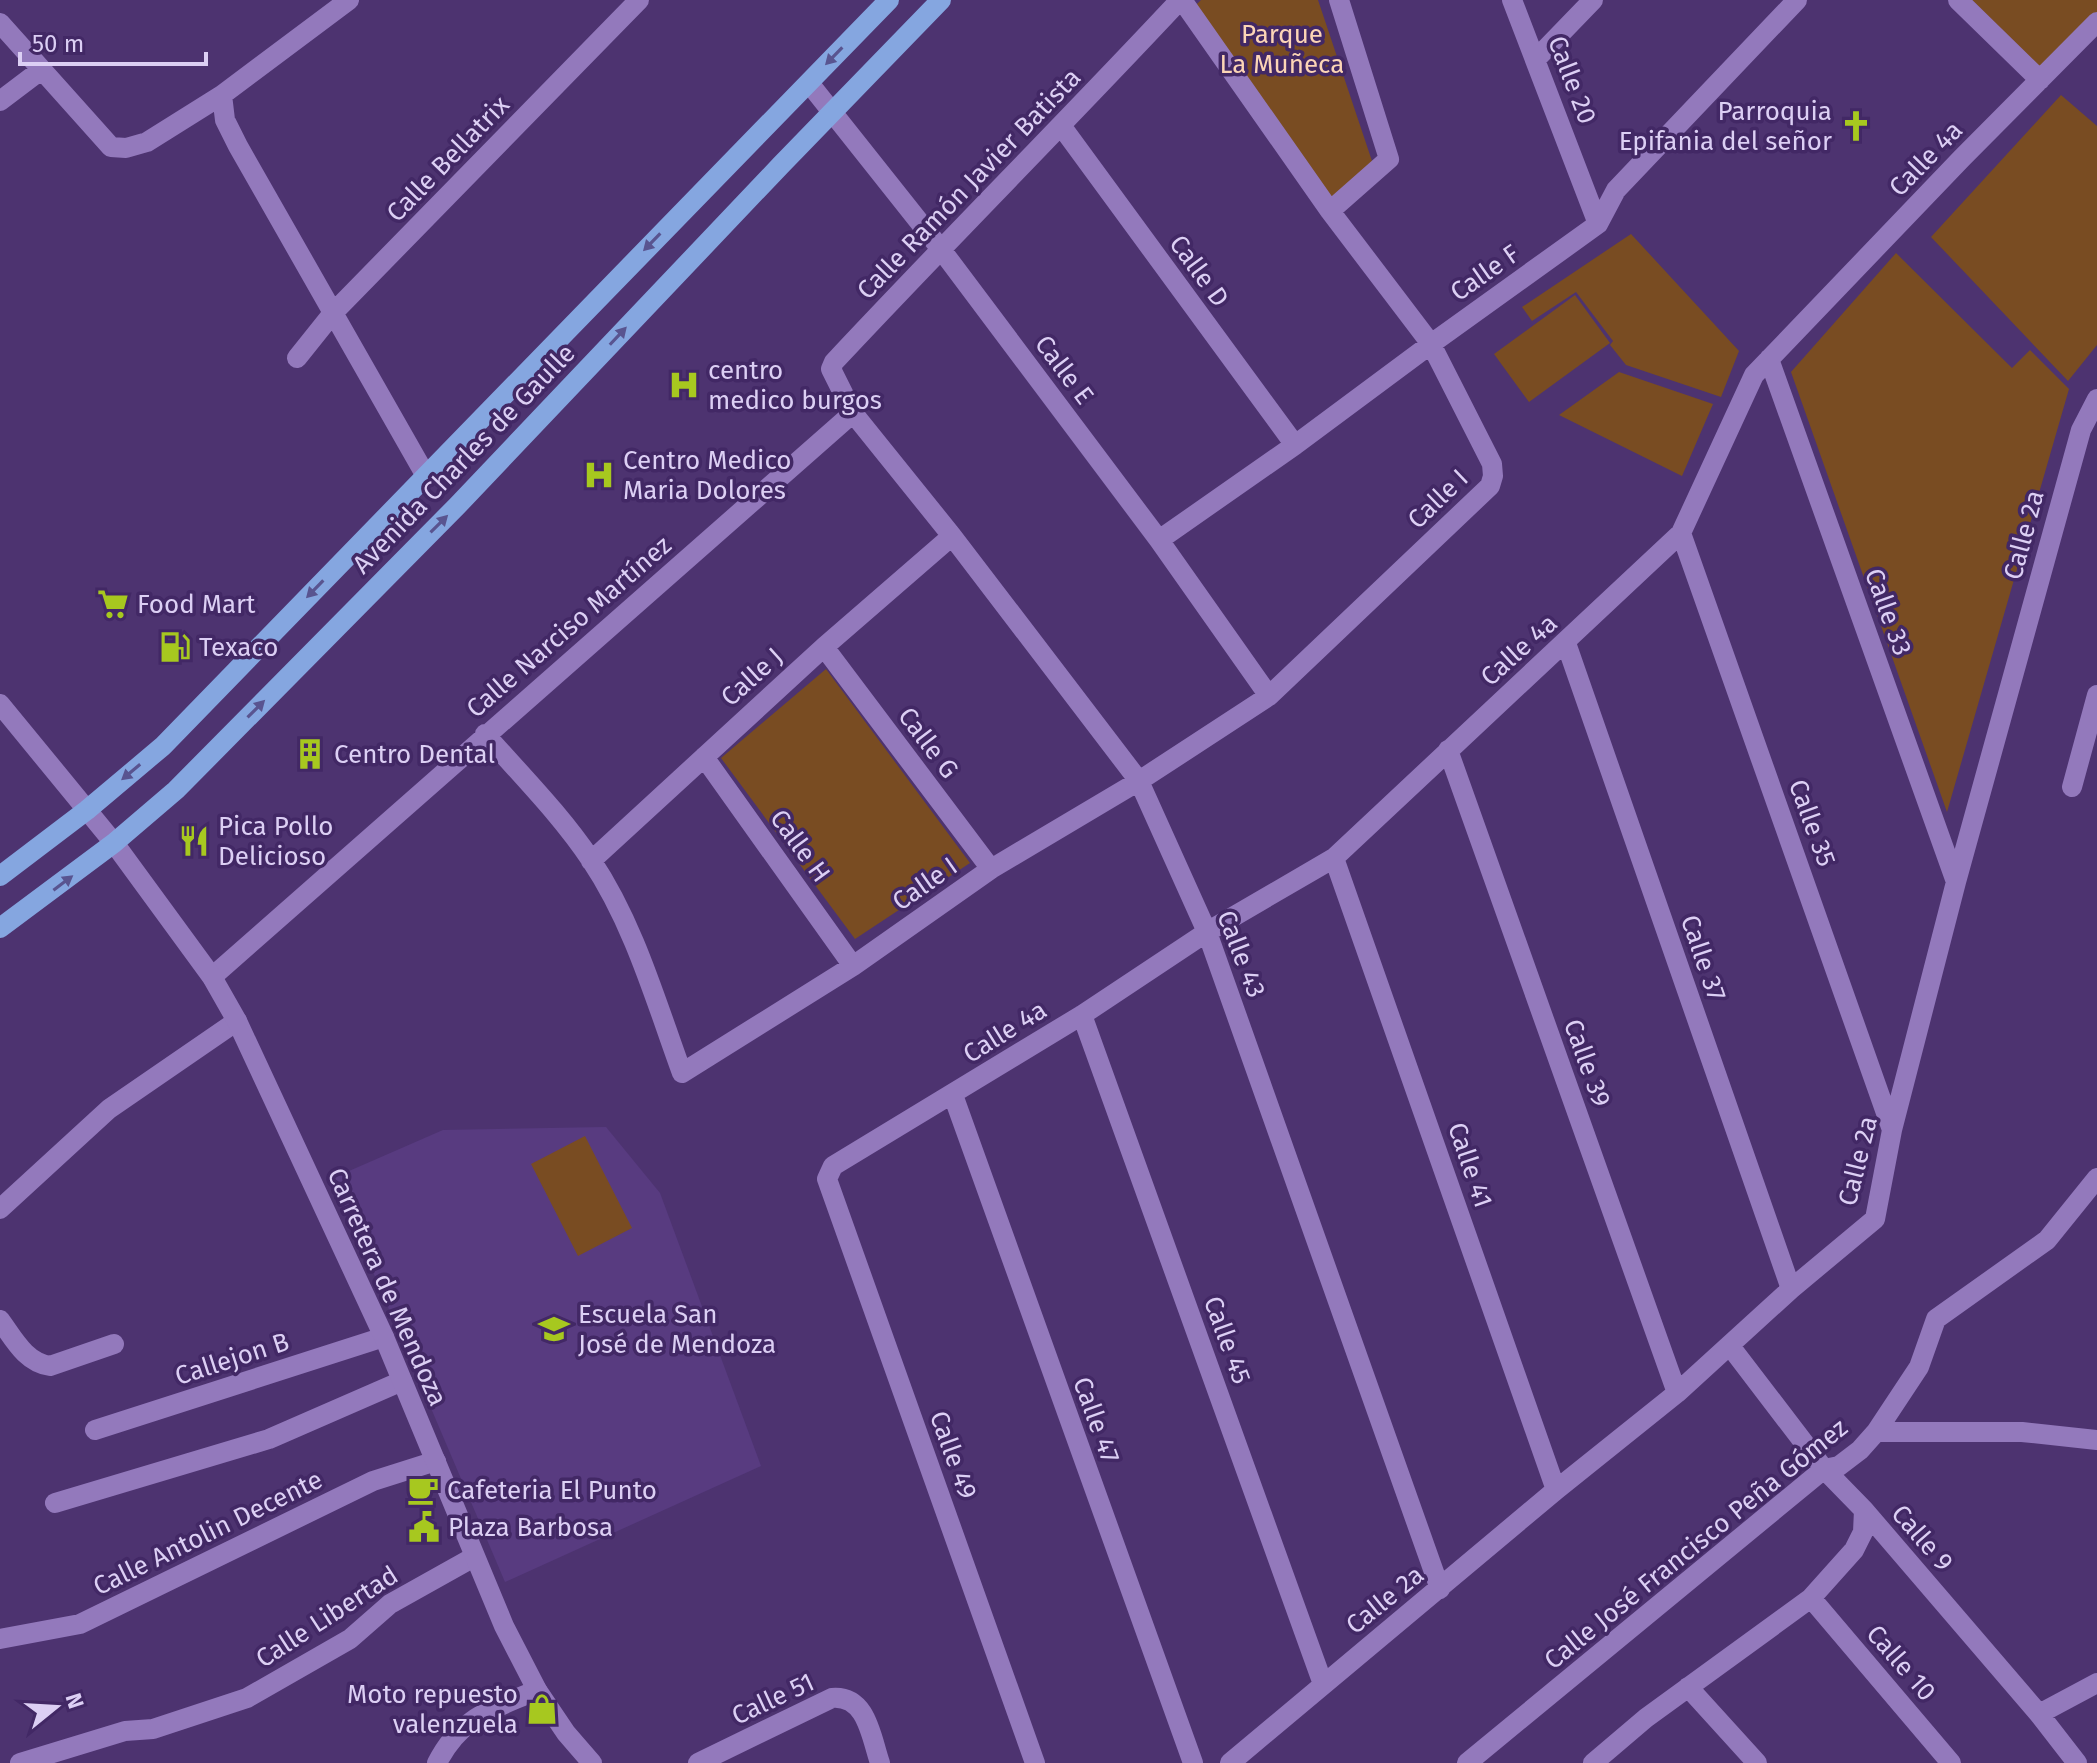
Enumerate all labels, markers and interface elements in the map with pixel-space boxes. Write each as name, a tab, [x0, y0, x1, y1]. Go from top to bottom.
scale bar	[20, 16, 206, 66]
park label: Parque La Muñeca	[1220, 19, 1344, 80]
text: 50 m	[32, 30, 84, 58]
street label: Calle 20	[1541, 32, 1603, 128]
one-way arrow	[826, 46, 844, 65]
street label: Calle Ramón Javier Batista	[851, 62, 1087, 306]
street label: Calle Bellatrix	[380, 89, 516, 228]
place label: Parroquia Epifania del señor	[1619, 96, 1832, 157]
church icon: Parroquia Epifania del señor	[1839, 109, 1873, 143]
street label: Calle 4a	[1883, 115, 1969, 203]
street label: Calle D	[1163, 229, 1235, 313]
one-way arrow	[643, 232, 661, 251]
street label: Calle F	[1445, 238, 1526, 308]
one-way arrow	[609, 327, 627, 346]
street label: Calle E	[1028, 329, 1100, 411]
street label: Avenida Charles de Gaulle	[346, 338, 582, 580]
place label: centro medico burgos	[708, 355, 882, 416]
hospital icon: centro medico burgos	[667, 368, 701, 402]
place label: Centro Medico Maria Dolores	[623, 445, 792, 506]
hospital icon: Centro Medico Maria Dolores	[582, 458, 616, 492]
street label: Calle I	[1401, 463, 1475, 535]
street label: Calle 2a	[1997, 487, 2051, 583]
one-way arrow	[429, 515, 448, 534]
street label: Calle Narciso Martínez	[460, 530, 678, 724]
street label: Calle 33	[1858, 564, 1918, 660]
one-way arrow	[307, 579, 325, 598]
supermarket icon: Food Mart	[96, 587, 130, 621]
place label: Food Mart	[137, 589, 256, 620]
street label: Calle 4a	[1474, 608, 1564, 692]
fuel station icon: Texaco	[158, 630, 192, 664]
place label: Texaco	[199, 632, 278, 663]
street label: Calle J	[715, 641, 789, 713]
one-way arrow	[246, 700, 265, 719]
street label: Calle G	[891, 701, 965, 785]
building icon: Centro Dental	[293, 737, 327, 771]
place label: Centro Dental	[334, 739, 495, 770]
one-way arrow	[122, 763, 141, 781]
street label: Calle 35	[1782, 775, 1842, 871]
street label: Calle H	[763, 804, 837, 888]
place label: Pica Pollo Delicioso	[218, 811, 333, 872]
restaurant icon: Pica Pollo Delicioso	[177, 824, 211, 858]
street label: Calle I	[887, 851, 963, 917]
one-way arrow	[53, 875, 73, 891]
street label: Calle 43	[1210, 906, 1272, 1002]
street label: Calle 37	[1674, 911, 1732, 1005]
street label: Calle 4a	[958, 994, 1052, 1070]
street label: Calle 39	[1557, 1015, 1617, 1111]
street label: Calle 2a	[1832, 1113, 1884, 1209]
street label: Calle 41	[1441, 1118, 1499, 1212]
street label: Carretera de Mendoza	[321, 1163, 453, 1411]
street label: Calle 45	[1197, 1292, 1257, 1388]
place label: Escuela San José de Mendoza	[578, 1299, 776, 1360]
school or university icon: Escuela San José de Mendoza	[537, 1312, 571, 1346]
street label: Callejon B	[171, 1326, 293, 1392]
street label: Calle 47	[1066, 1373, 1126, 1467]
street label: Calle 49	[923, 1407, 983, 1503]
street label: Calle José Francisco Peña Gómez	[1538, 1412, 1854, 1676]
street label: Calle Antolin Decente	[88, 1464, 328, 1602]
cafe icon: Cafeteria El Punto	[406, 1473, 440, 1507]
place label: Cafeteria El Punto	[447, 1475, 657, 1506]
street label: Calle 9	[1885, 1498, 1959, 1578]
public building icon: Plaza Barbosa	[407, 1510, 441, 1544]
place label: Plaza Barbosa	[448, 1512, 613, 1543]
street label: Calle 2a	[1340, 1559, 1430, 1641]
street label: Calle Libertad	[250, 1560, 404, 1674]
street label: Calle 10	[1860, 1619, 1942, 1707]
north arrow	[16, 1667, 96, 1747]
street label: Calle 51	[727, 1667, 819, 1731]
place label: Moto repuesto valenzuela	[347, 1679, 518, 1740]
text: N	[59, 1690, 90, 1712]
shop icon: Moto repuesto valenzuela	[525, 1692, 559, 1726]

